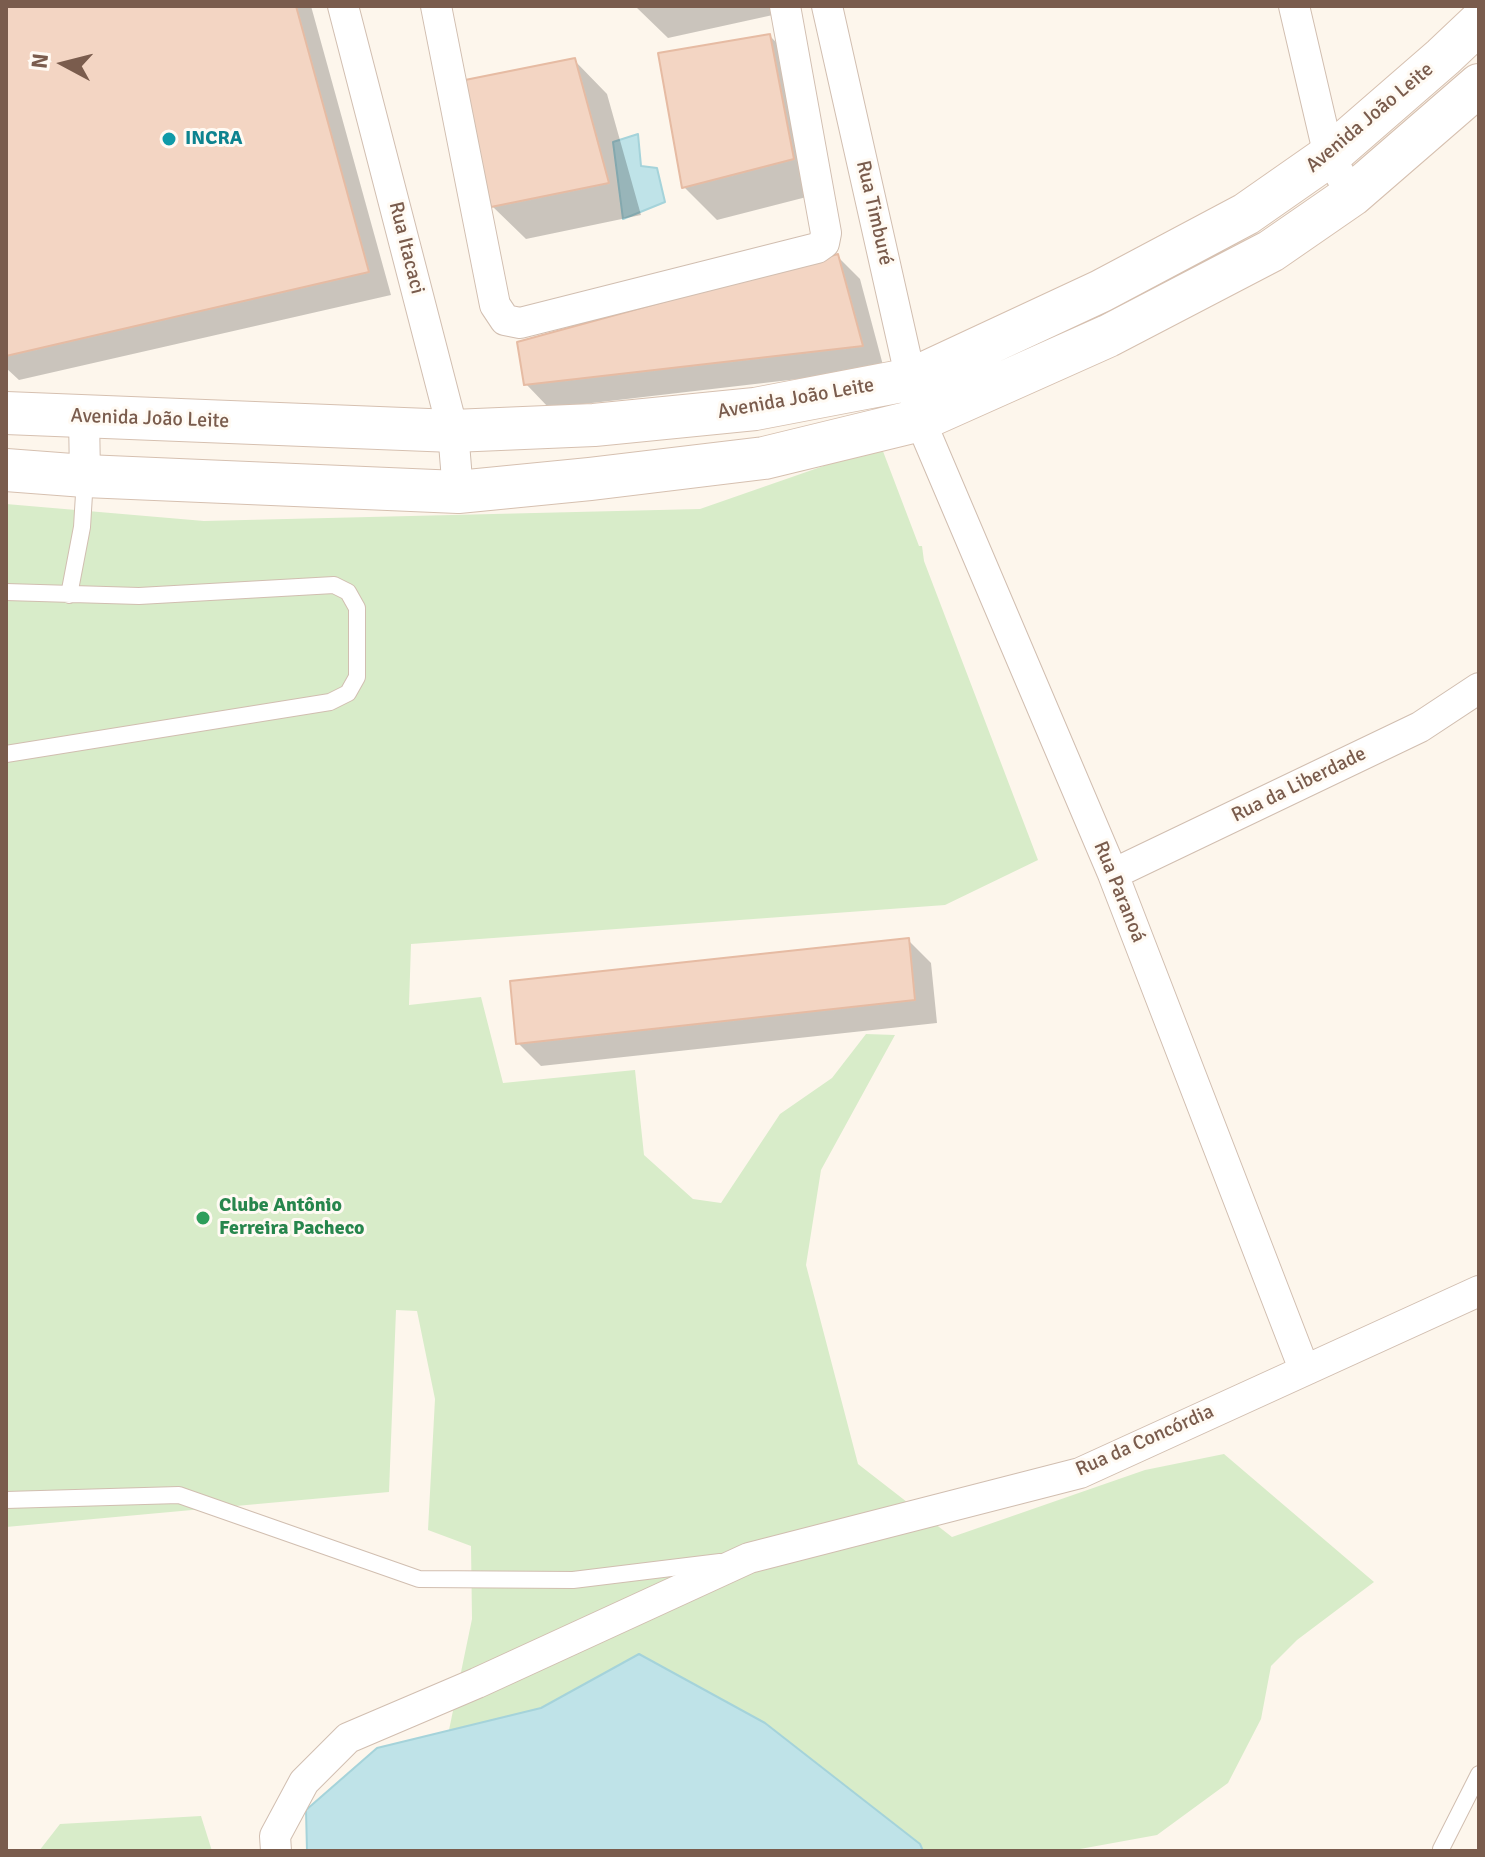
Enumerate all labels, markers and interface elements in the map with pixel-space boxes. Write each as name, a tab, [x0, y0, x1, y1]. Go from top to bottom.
north arrow	[24, 24, 104, 104]
text: N	[25, 52, 54, 70]
street label: Avenida João Leite	[1302, 58, 1438, 178]
place label: INCRA	[185, 127, 242, 151]
marker: INCRA	[160, 130, 178, 148]
street label: Rua Timburé	[850, 158, 898, 268]
street label: Rua Itacaci	[383, 199, 429, 297]
street label: Avenida João Leite	[716, 373, 876, 425]
street label: Avenida João Leite	[70, 404, 230, 434]
street label: Rua da Liberdade	[1228, 742, 1370, 828]
street label: Rua Paranoá	[1088, 838, 1150, 946]
place label: Clube Antônio Ferreira Pacheco	[219, 1194, 364, 1241]
marker: Clube Antônio Ferreira Pacheco	[194, 1209, 212, 1227]
street label: Rua da Concórdia	[1072, 1400, 1218, 1482]

